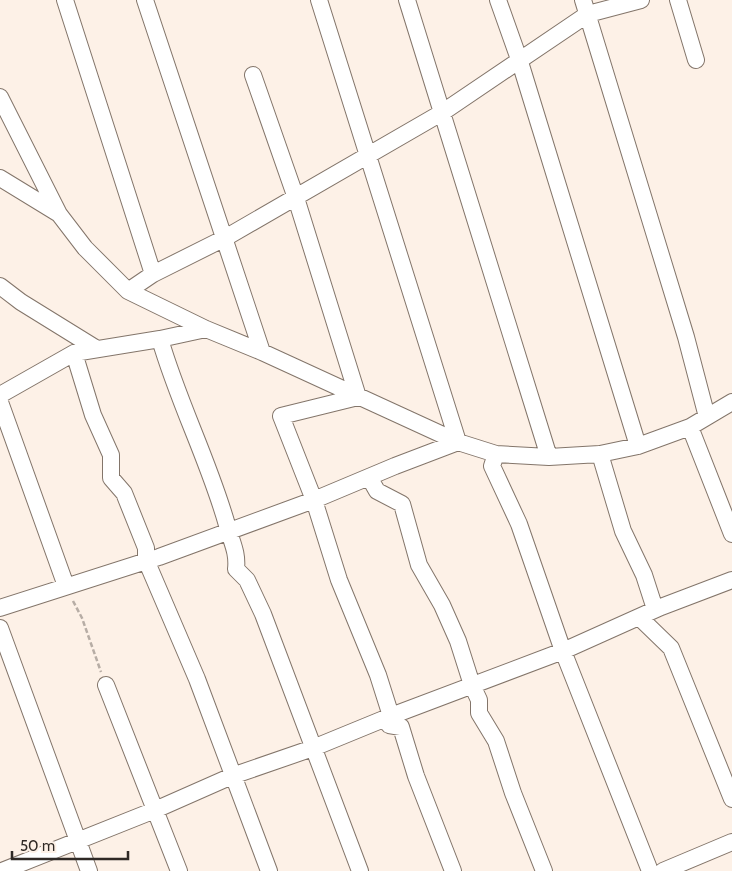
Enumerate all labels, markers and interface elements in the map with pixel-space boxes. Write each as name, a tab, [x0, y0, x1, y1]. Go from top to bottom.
scale bar	[12, 828, 129, 860]
text: 50 m	[20, 837, 55, 855]

